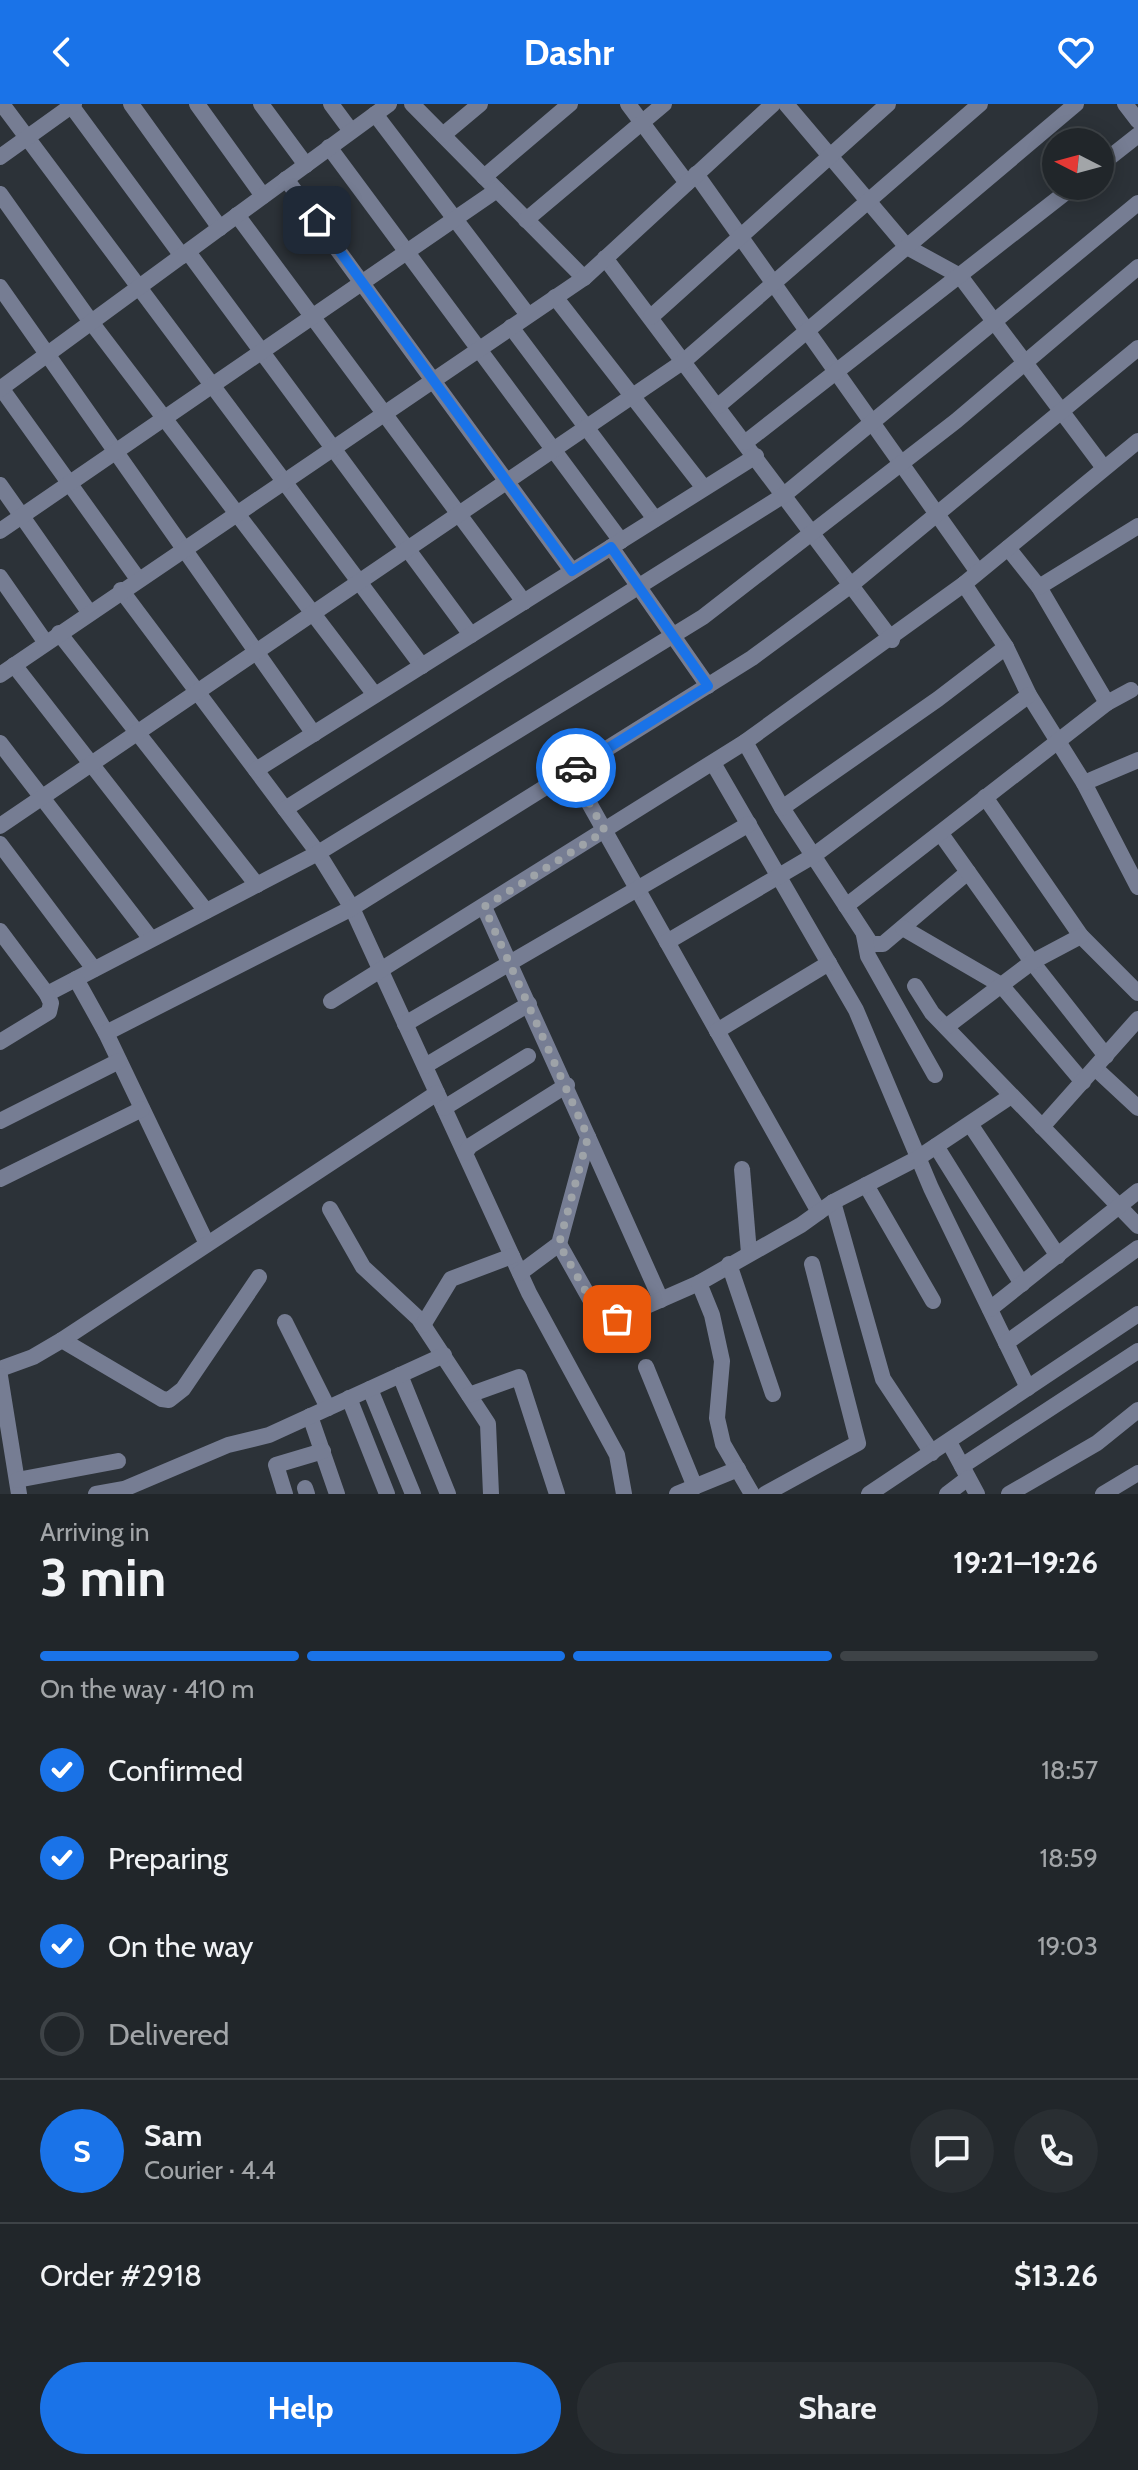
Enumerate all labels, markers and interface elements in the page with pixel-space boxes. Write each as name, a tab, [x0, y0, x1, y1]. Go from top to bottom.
icon: back	[40, 30, 84, 74]
text: Dashr	[524, 30, 614, 74]
icon: heart	[1054, 30, 1098, 74]
north arrow	[1042, 128, 1114, 200]
map controls	[1042, 128, 1114, 200]
pin	[283, 186, 351, 254]
icon: home	[295, 198, 339, 242]
courier	[536, 728, 616, 808]
icon: car	[554, 746, 598, 790]
pin	[583, 1285, 651, 1353]
icon: bag	[595, 1297, 639, 1341]
text: Arriving in	[40, 1516, 150, 1548]
text: 19:21–19:26	[953, 1544, 1098, 1581]
text: 3 min	[40, 1546, 166, 1609]
text: On the way · 410 m	[40, 1673, 254, 1705]
icon: check	[40, 1748, 84, 1792]
text: Confirmed	[108, 1752, 243, 1789]
text: 18:57	[1041, 1754, 1098, 1786]
icon: check	[40, 1836, 84, 1880]
text: Preparing	[108, 1840, 228, 1877]
text: 18:59	[1040, 1842, 1098, 1874]
icon: check	[40, 1924, 84, 1968]
text: On the way	[108, 1928, 253, 1965]
text: 19:03	[1037, 1930, 1098, 1962]
text: Delivered	[108, 2016, 229, 2053]
button: chat	[910, 2109, 994, 2193]
button: phone	[1014, 2109, 1098, 2193]
text: Sam	[144, 2117, 202, 2154]
text: S	[73, 2133, 91, 2170]
text: Courier · 4.4	[144, 2154, 276, 2186]
text: Order #2918	[40, 2257, 202, 2294]
text: $13.26	[1014, 2257, 1098, 2294]
button: Help	[40, 2362, 561, 2454]
button: Share	[577, 2362, 1098, 2454]

